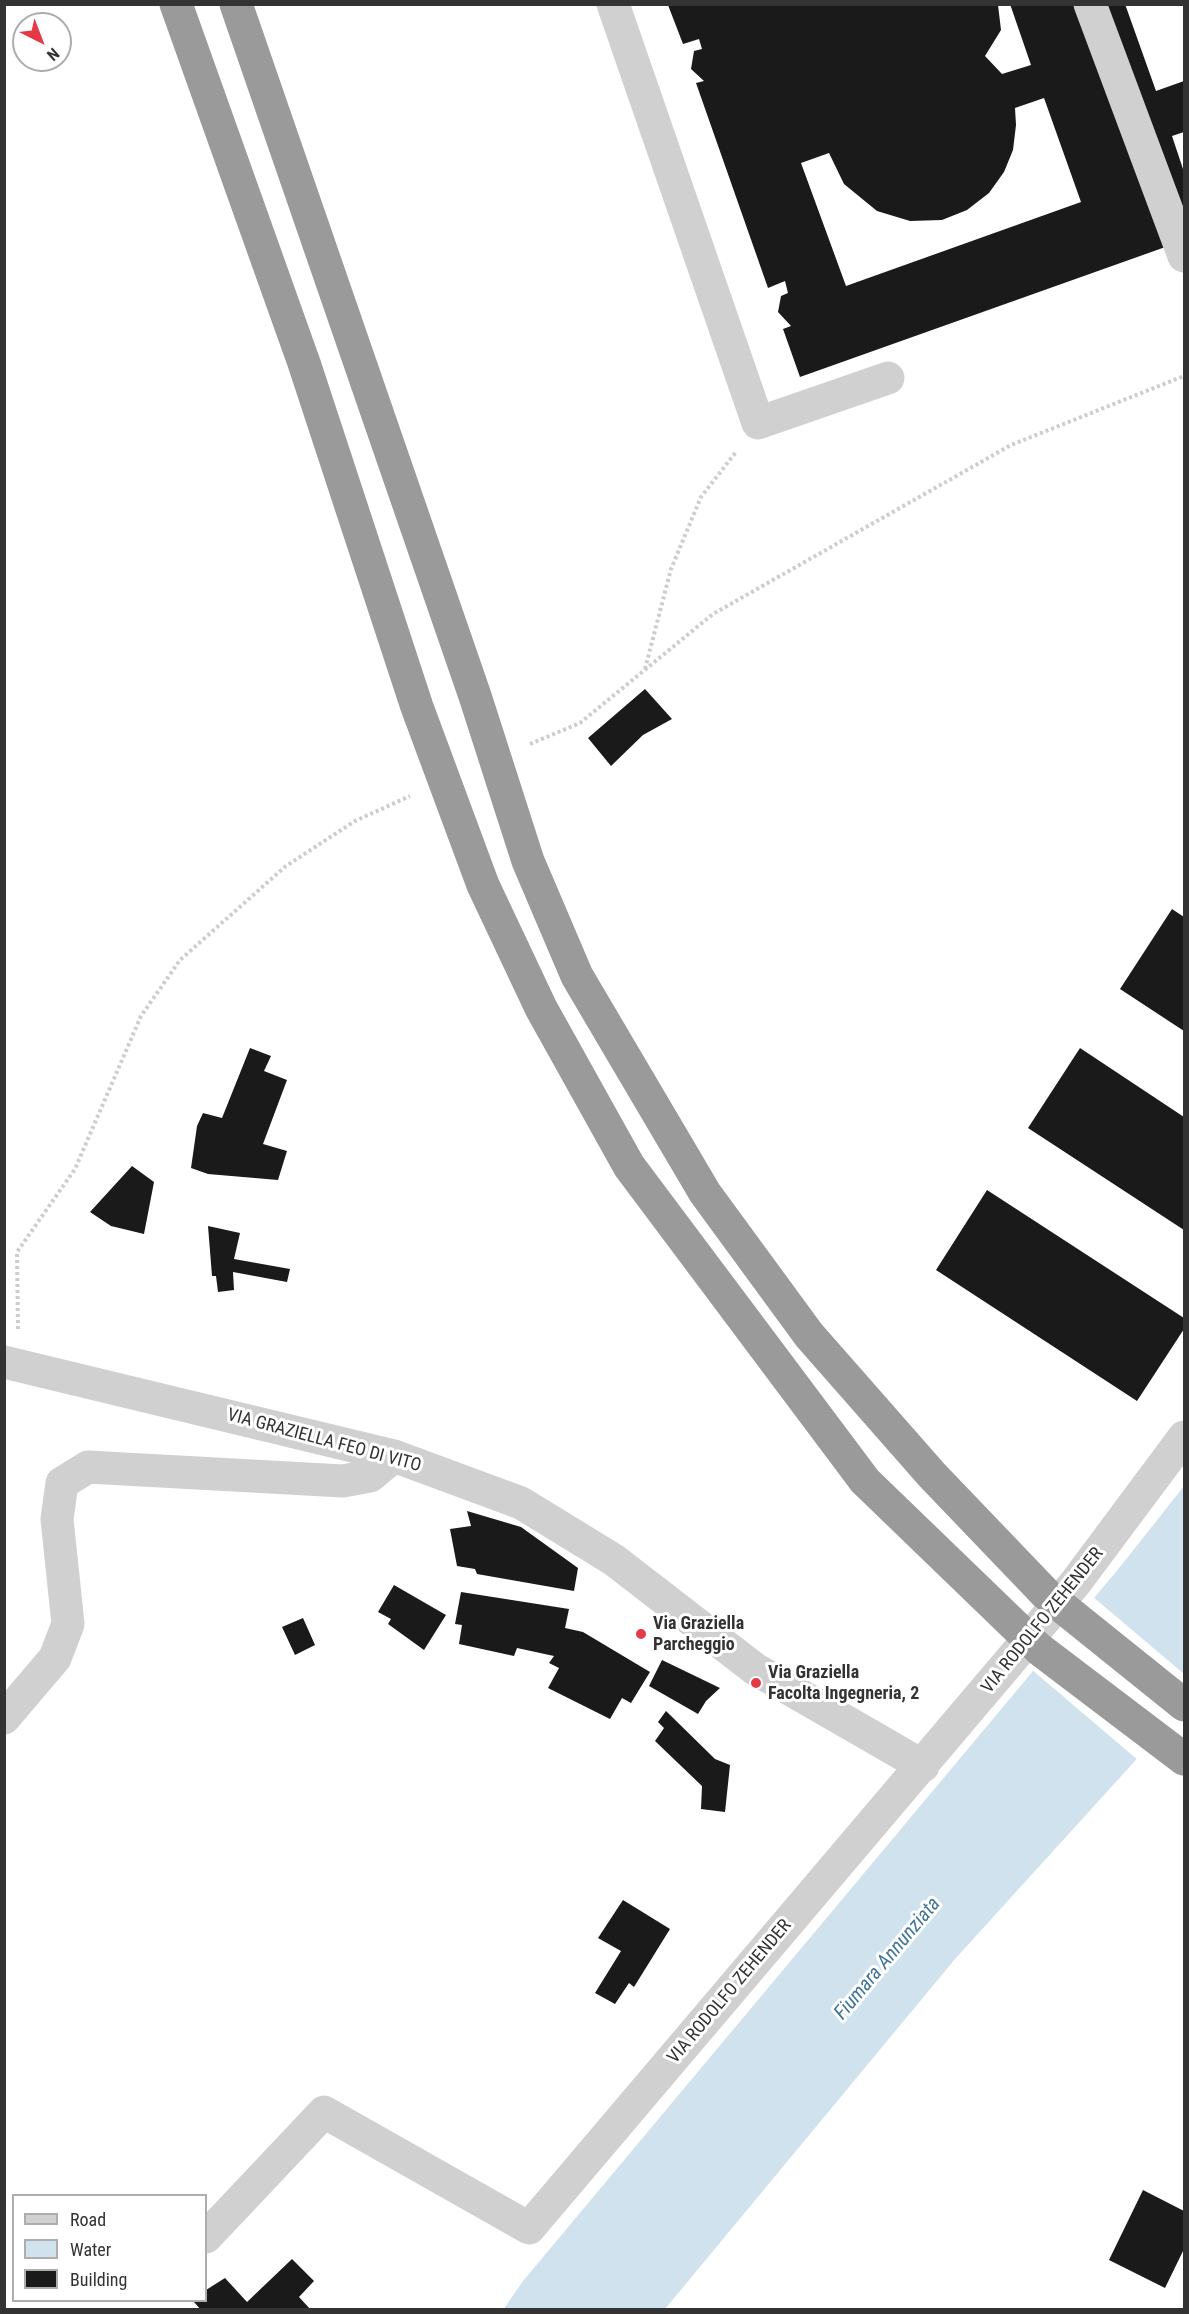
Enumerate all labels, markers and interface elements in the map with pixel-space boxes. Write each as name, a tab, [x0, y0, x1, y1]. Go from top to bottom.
north arrow	[12, 12, 72, 72]
text: N	[43, 44, 63, 65]
street label: VIA GRAZIELLA FEO DI VITO	[225, 1405, 423, 1477]
street label: VIA RODOLFO ZEHENDER	[978, 1544, 1108, 1698]
place label: Via Graziella Parcheggio	[653, 1613, 744, 1656]
marker: Via Graziella Parcheggio	[634, 1627, 648, 1641]
place label: Via Graziella Facolta Ingegneria, 2	[768, 1662, 919, 1704]
marker: Via Graziella Facolta Ingegneria, 2	[749, 1676, 763, 1690]
water label: Fiumara Annunziata	[830, 1893, 946, 2025]
street label: VIA RODOLFO ZEHENDER	[663, 1916, 797, 2068]
legend	[12, 2194, 207, 2302]
text: Road	[70, 2209, 106, 2230]
text: Water	[70, 2239, 111, 2260]
text: Building	[70, 2269, 127, 2290]

